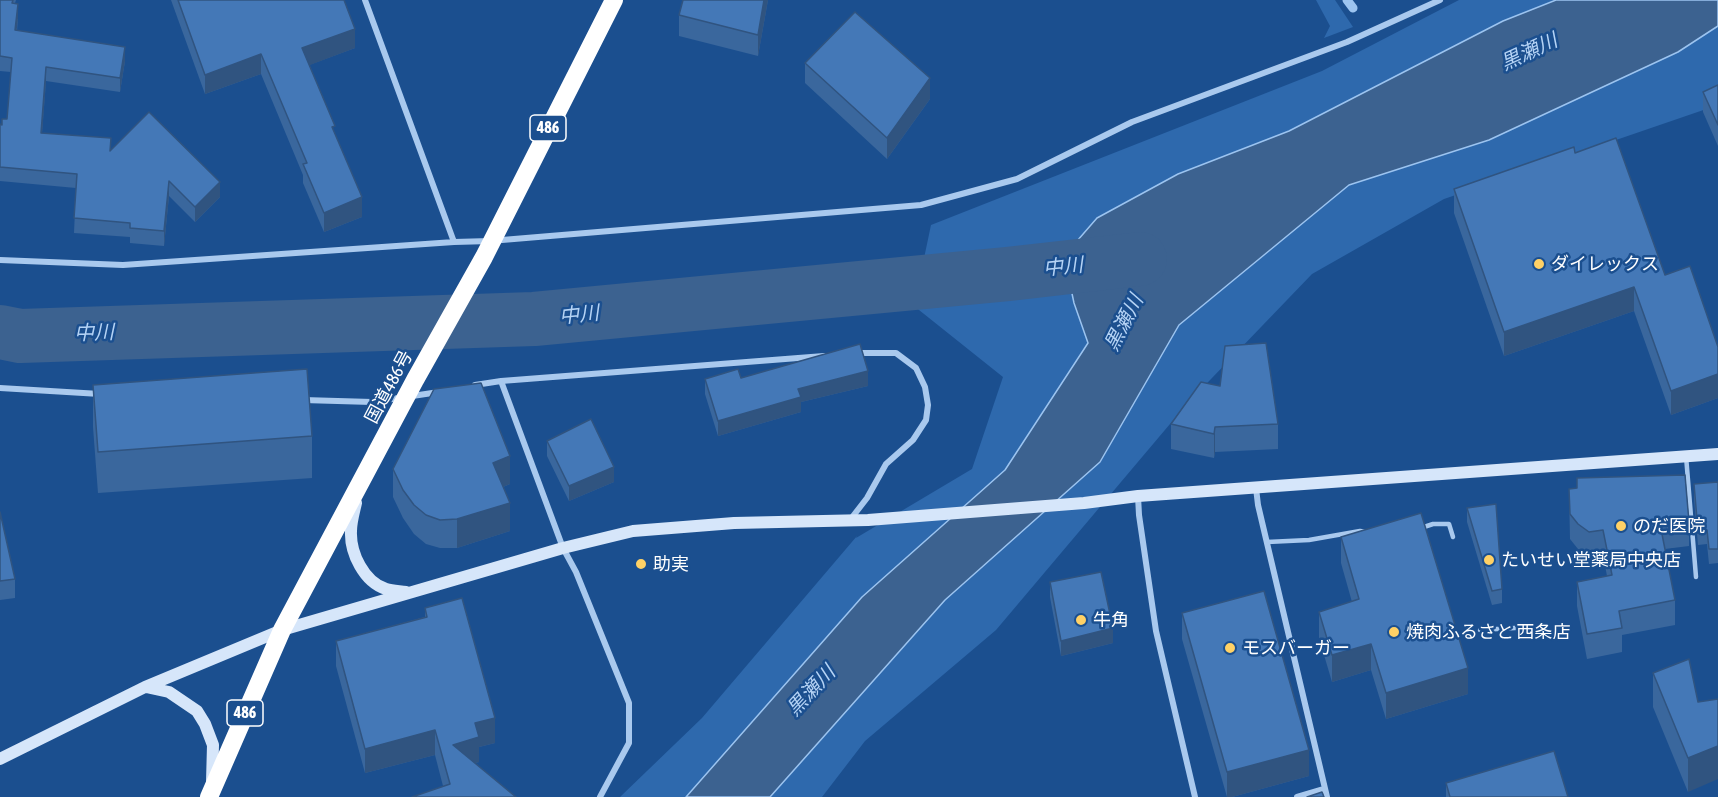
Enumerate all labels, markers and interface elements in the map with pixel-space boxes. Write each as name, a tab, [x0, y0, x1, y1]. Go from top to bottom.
water label: 黒瀬川	[1497, 28, 1561, 76]
road number: 486	[530, 115, 566, 141]
water label: 中川	[1042, 253, 1084, 281]
place label: ダイレックス	[1551, 253, 1659, 275]
marker: ダイレックス	[1532, 257, 1546, 271]
water label: 黒瀬川	[1100, 291, 1148, 355]
water label: 中川	[558, 301, 600, 329]
water label: 中川	[74, 320, 114, 346]
street label: 国道486号	[361, 347, 417, 427]
place label: のだ医院	[1633, 515, 1705, 537]
marker: のだ医院	[1614, 519, 1628, 533]
place label: たいせい堂薬局中央店	[1501, 549, 1681, 571]
place label: 助実	[653, 553, 689, 575]
marker: たいせい堂薬局中央店	[1482, 553, 1496, 567]
marker: 助実	[634, 557, 648, 571]
place label: 牛角	[1093, 609, 1129, 631]
marker: 牛角	[1074, 613, 1088, 627]
place label: 焼肉ふるさと 西条店	[1406, 621, 1570, 643]
marker: 焼肉ふるさと 西条店	[1387, 625, 1401, 639]
place label: モスバーガー	[1242, 637, 1350, 659]
marker: モスバーガー	[1223, 641, 1237, 655]
water label: 黒瀬川	[782, 661, 840, 721]
road number: 486	[227, 700, 263, 726]

